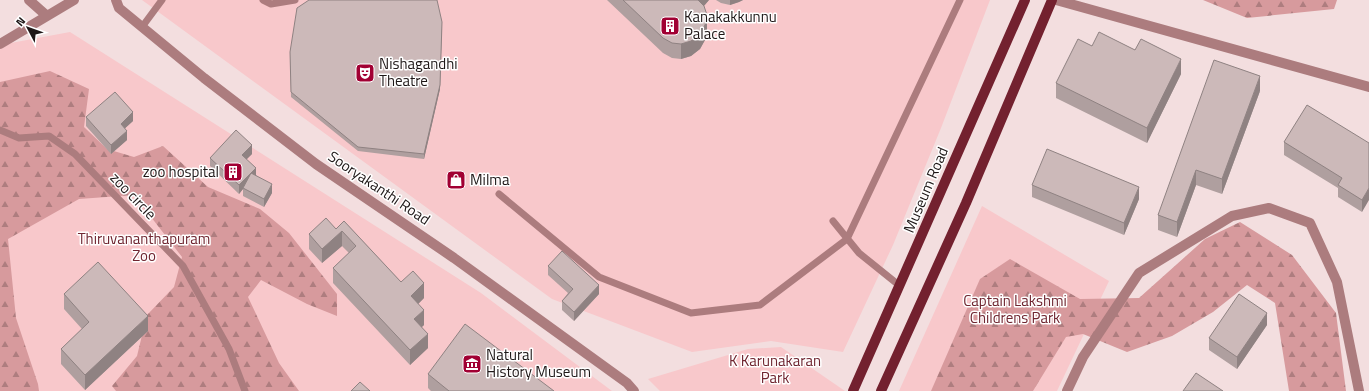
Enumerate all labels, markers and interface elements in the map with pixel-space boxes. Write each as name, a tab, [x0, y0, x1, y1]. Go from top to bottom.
place label: Kanakakkunnu Palace	[684, 5, 777, 45]
north arrow	[8, 8, 48, 48]
text: N	[12, 13, 29, 30]
building icon: Kanakakkunnu Palace	[659, 15, 681, 37]
place label: Nishagandhi Theatre	[379, 52, 458, 92]
theatre icon: Nishagandhi Theatre	[354, 62, 376, 84]
street label: Museum Road	[897, 143, 954, 236]
street label: Sooryakanthi Road	[324, 145, 435, 230]
place label: zoo hospital	[143, 160, 219, 183]
building icon: zoo hospital	[222, 161, 244, 183]
street label: zoo circle	[105, 167, 162, 225]
place label: Milma	[470, 168, 510, 191]
shop icon: Milma	[445, 169, 467, 191]
park label: Thiruvananthapuram Zoo	[78, 227, 210, 267]
park label: Captain Lakshmi Childrens Park	[963, 289, 1067, 329]
place label: Natural History Museum	[486, 343, 591, 383]
park label: K Karunakaran Park	[729, 349, 821, 389]
museum icon: Natural History Museum	[461, 353, 483, 375]

